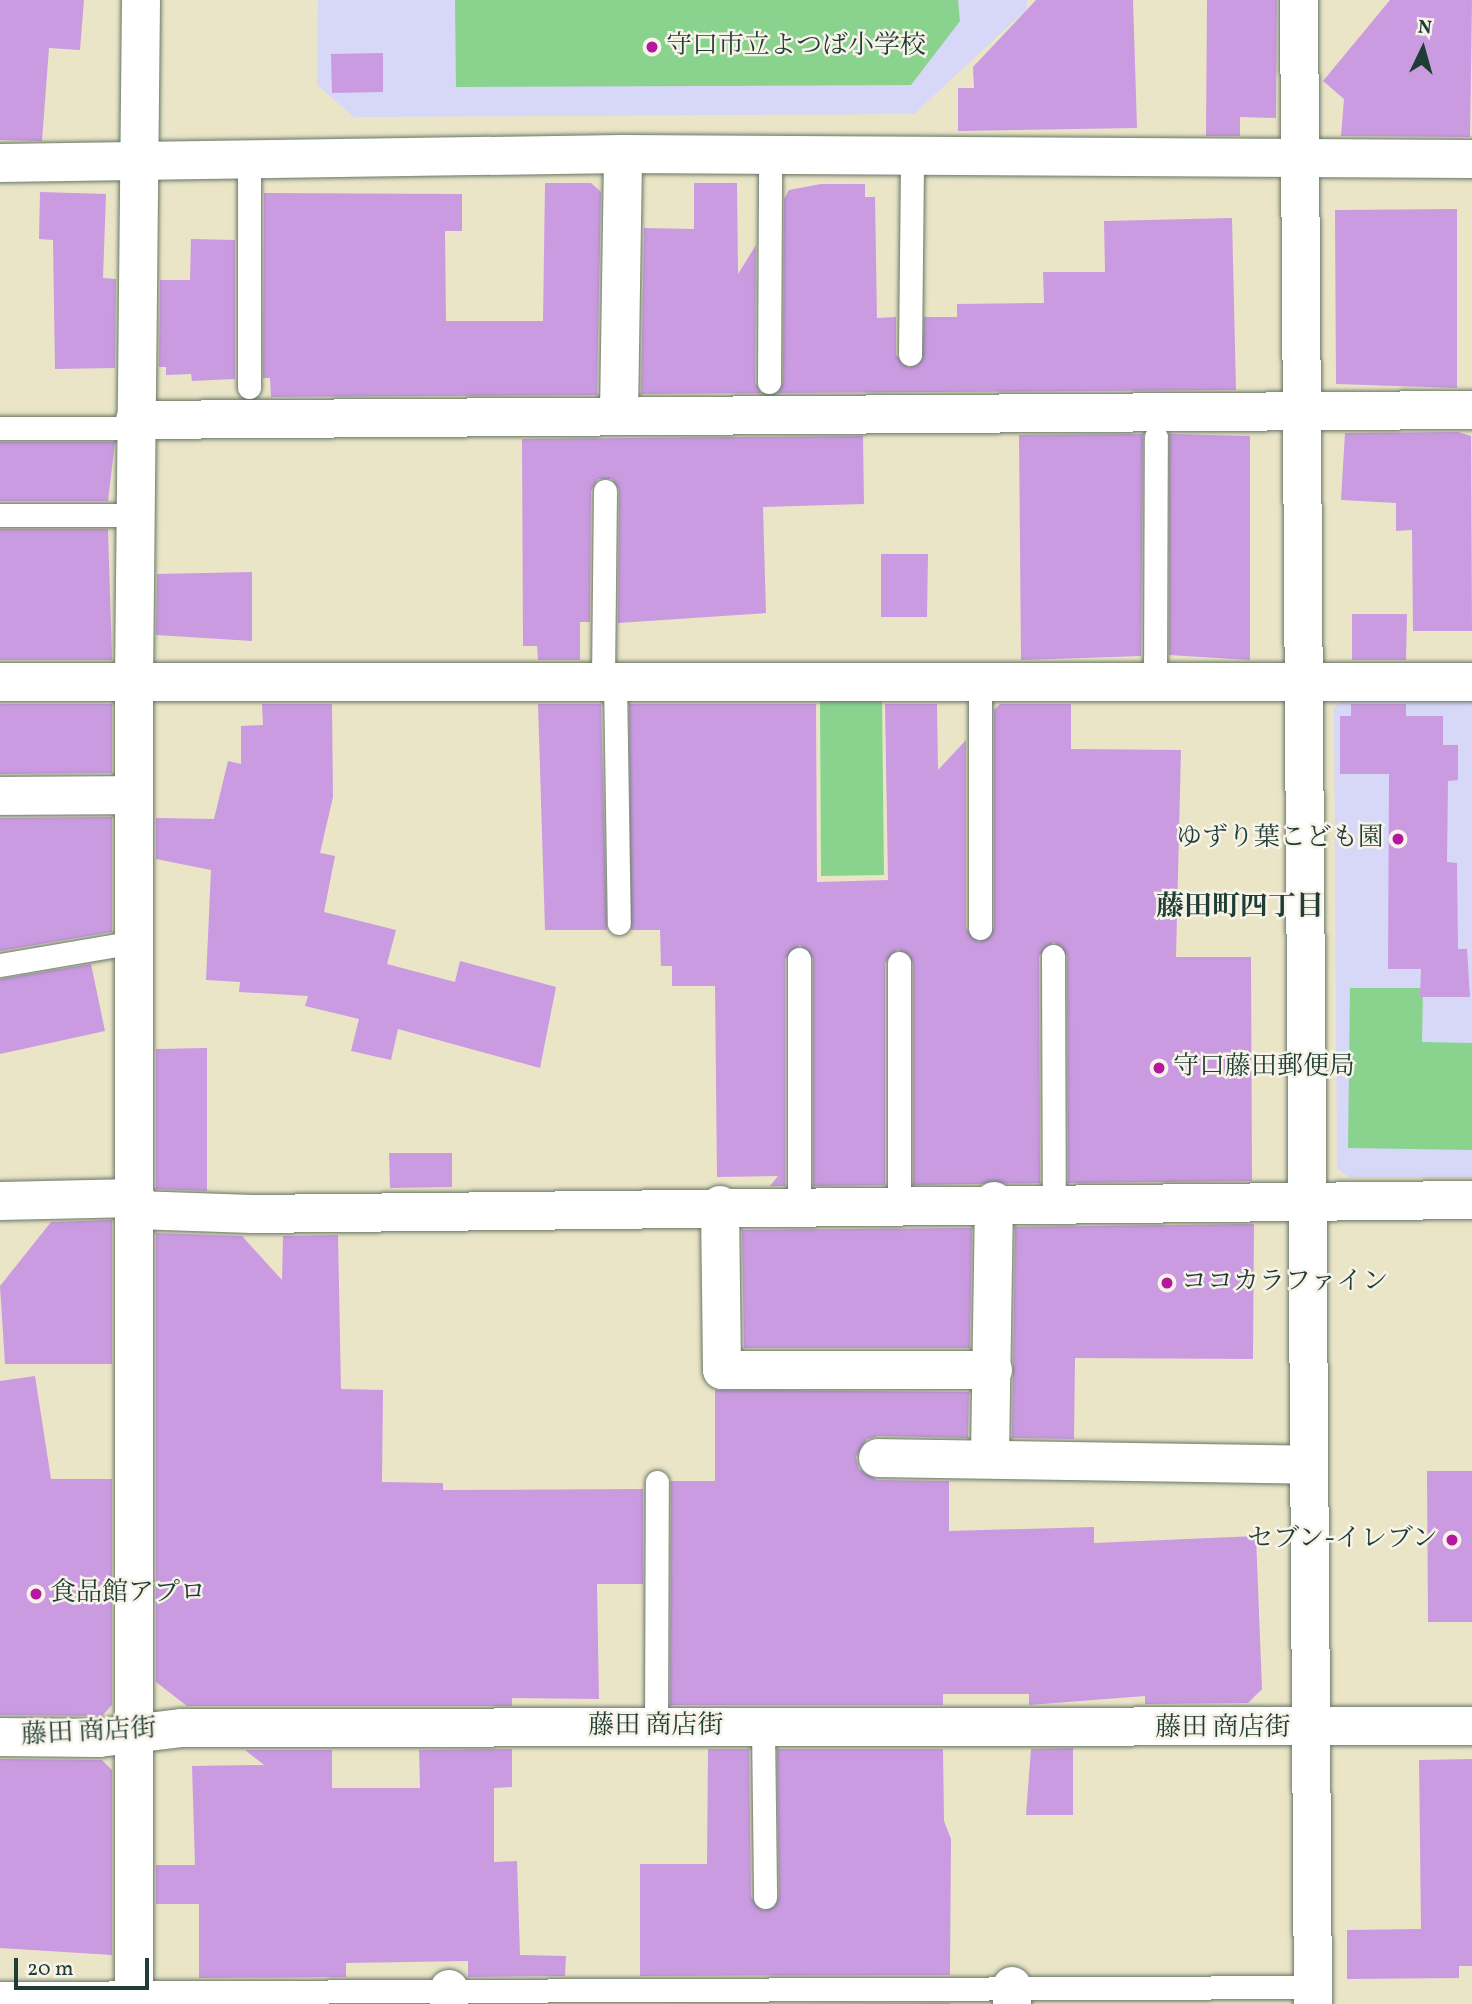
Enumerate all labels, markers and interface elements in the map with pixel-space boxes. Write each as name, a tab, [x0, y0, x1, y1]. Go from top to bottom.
north arrow	[1388, 14, 1458, 84]
text: N	[1417, 15, 1433, 42]
place label: 守口市立よつば小学校	[666, 31, 926, 63]
marker: 守口市立よつば小学校	[644, 39, 660, 55]
place label: ゆずり葉こども園	[1176, 823, 1384, 855]
marker: ゆずり葉こども園	[1390, 831, 1406, 847]
district label: 藤田町四丁目	[1156, 891, 1324, 925]
place label: 守口藤田郵便局	[1173, 1052, 1355, 1084]
marker: 守口藤田郵便局	[1151, 1060, 1167, 1076]
place label: ココカラファイン	[1181, 1267, 1389, 1299]
marker: ココカラファイン	[1159, 1275, 1175, 1291]
place label: セブン-イレブン	[1245, 1524, 1438, 1556]
marker: セブン-イレブン	[1444, 1532, 1460, 1548]
place label: 食品館アプロ	[50, 1578, 206, 1610]
marker: 食品館アプロ	[28, 1586, 44, 1602]
street label: 藤田 商店街	[588, 1711, 724, 1743]
street label: 藤田 商店街	[1155, 1713, 1291, 1745]
street label: 藤田 商店街	[21, 1714, 157, 1752]
scale bar	[18, 1944, 152, 1988]
text: 20 m	[27, 1955, 73, 1984]

